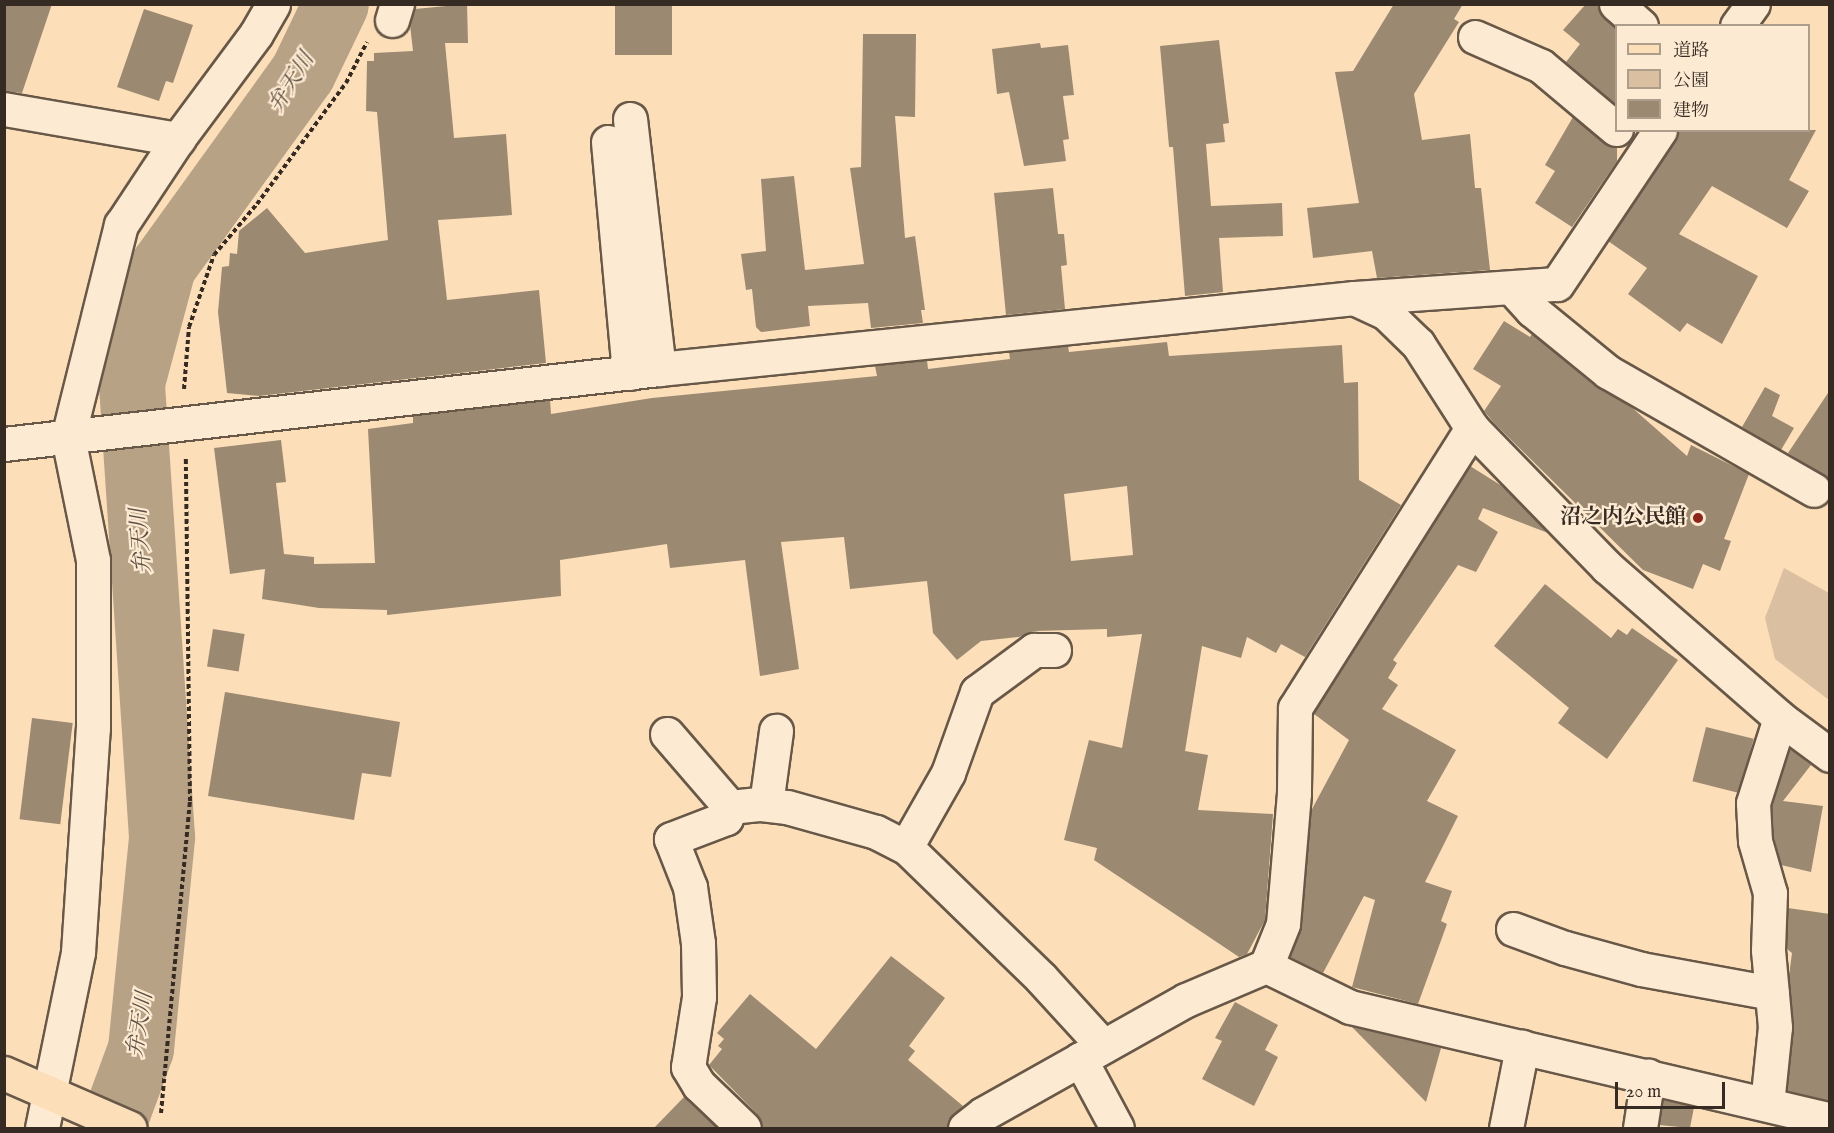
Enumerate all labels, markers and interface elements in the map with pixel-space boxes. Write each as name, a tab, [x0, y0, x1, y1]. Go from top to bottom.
legend	[1615, 24, 1810, 132]
text: 道路	[1673, 40, 1709, 63]
water label: 弁天川	[263, 48, 321, 118]
text: 公園	[1673, 70, 1709, 93]
text: 建物	[1673, 100, 1709, 123]
place label: 沼之内公民館	[1560, 505, 1686, 531]
water label: 弁天川	[127, 507, 157, 575]
marker: 沼之内公民館	[1691, 511, 1705, 525]
water label: 弁天川	[123, 990, 159, 1060]
scale bar	[1618, 1070, 1728, 1108]
text: 20 m	[1626, 1081, 1661, 1104]

